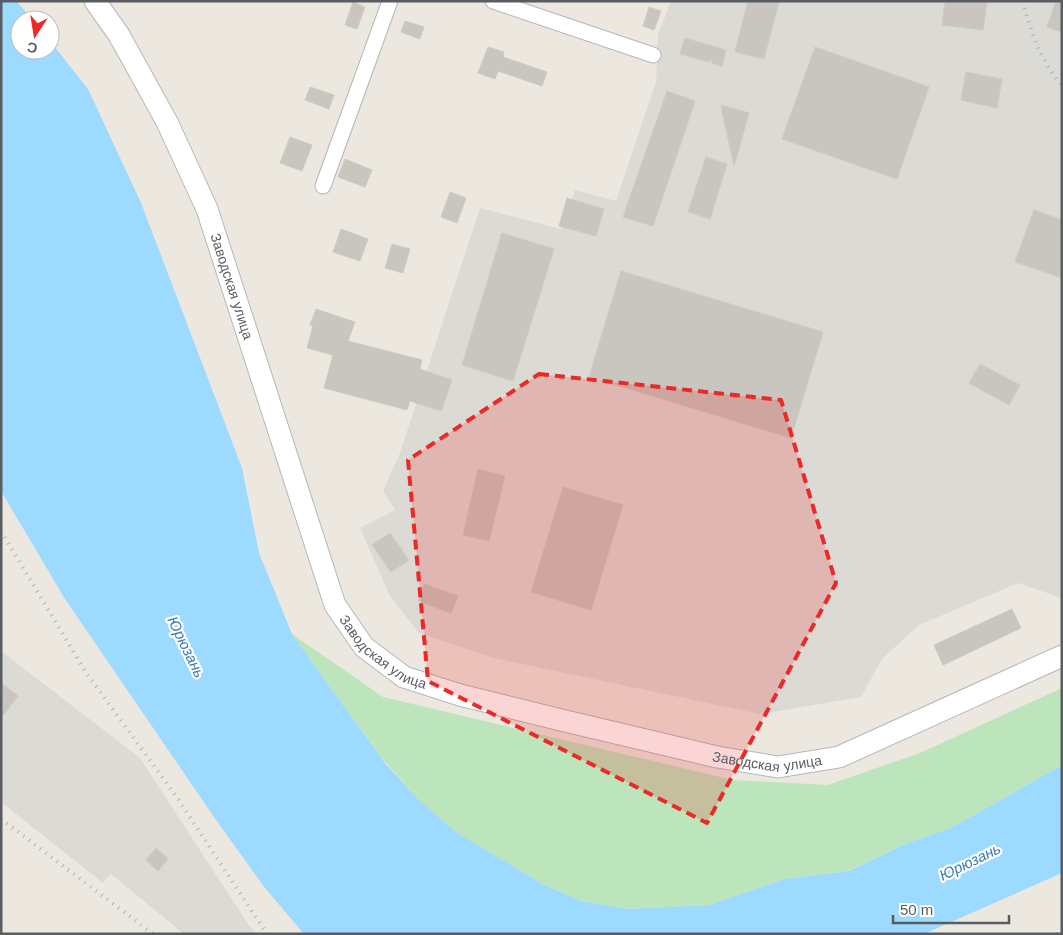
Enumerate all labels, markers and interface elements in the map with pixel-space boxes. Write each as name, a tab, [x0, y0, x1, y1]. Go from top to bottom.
north arrow	[10, 10, 60, 60]
text: С	[26, 39, 39, 57]
street label: Заводская улица	[207, 231, 257, 342]
street label: Заводская улица	[336, 612, 429, 692]
water label: Юрюзань	[164, 613, 209, 680]
street label: Заводская улица	[711, 748, 823, 775]
water label: Юрюзань	[936, 839, 1003, 884]
scale bar	[893, 892, 1009, 924]
text: 50 m	[900, 901, 933, 918]

